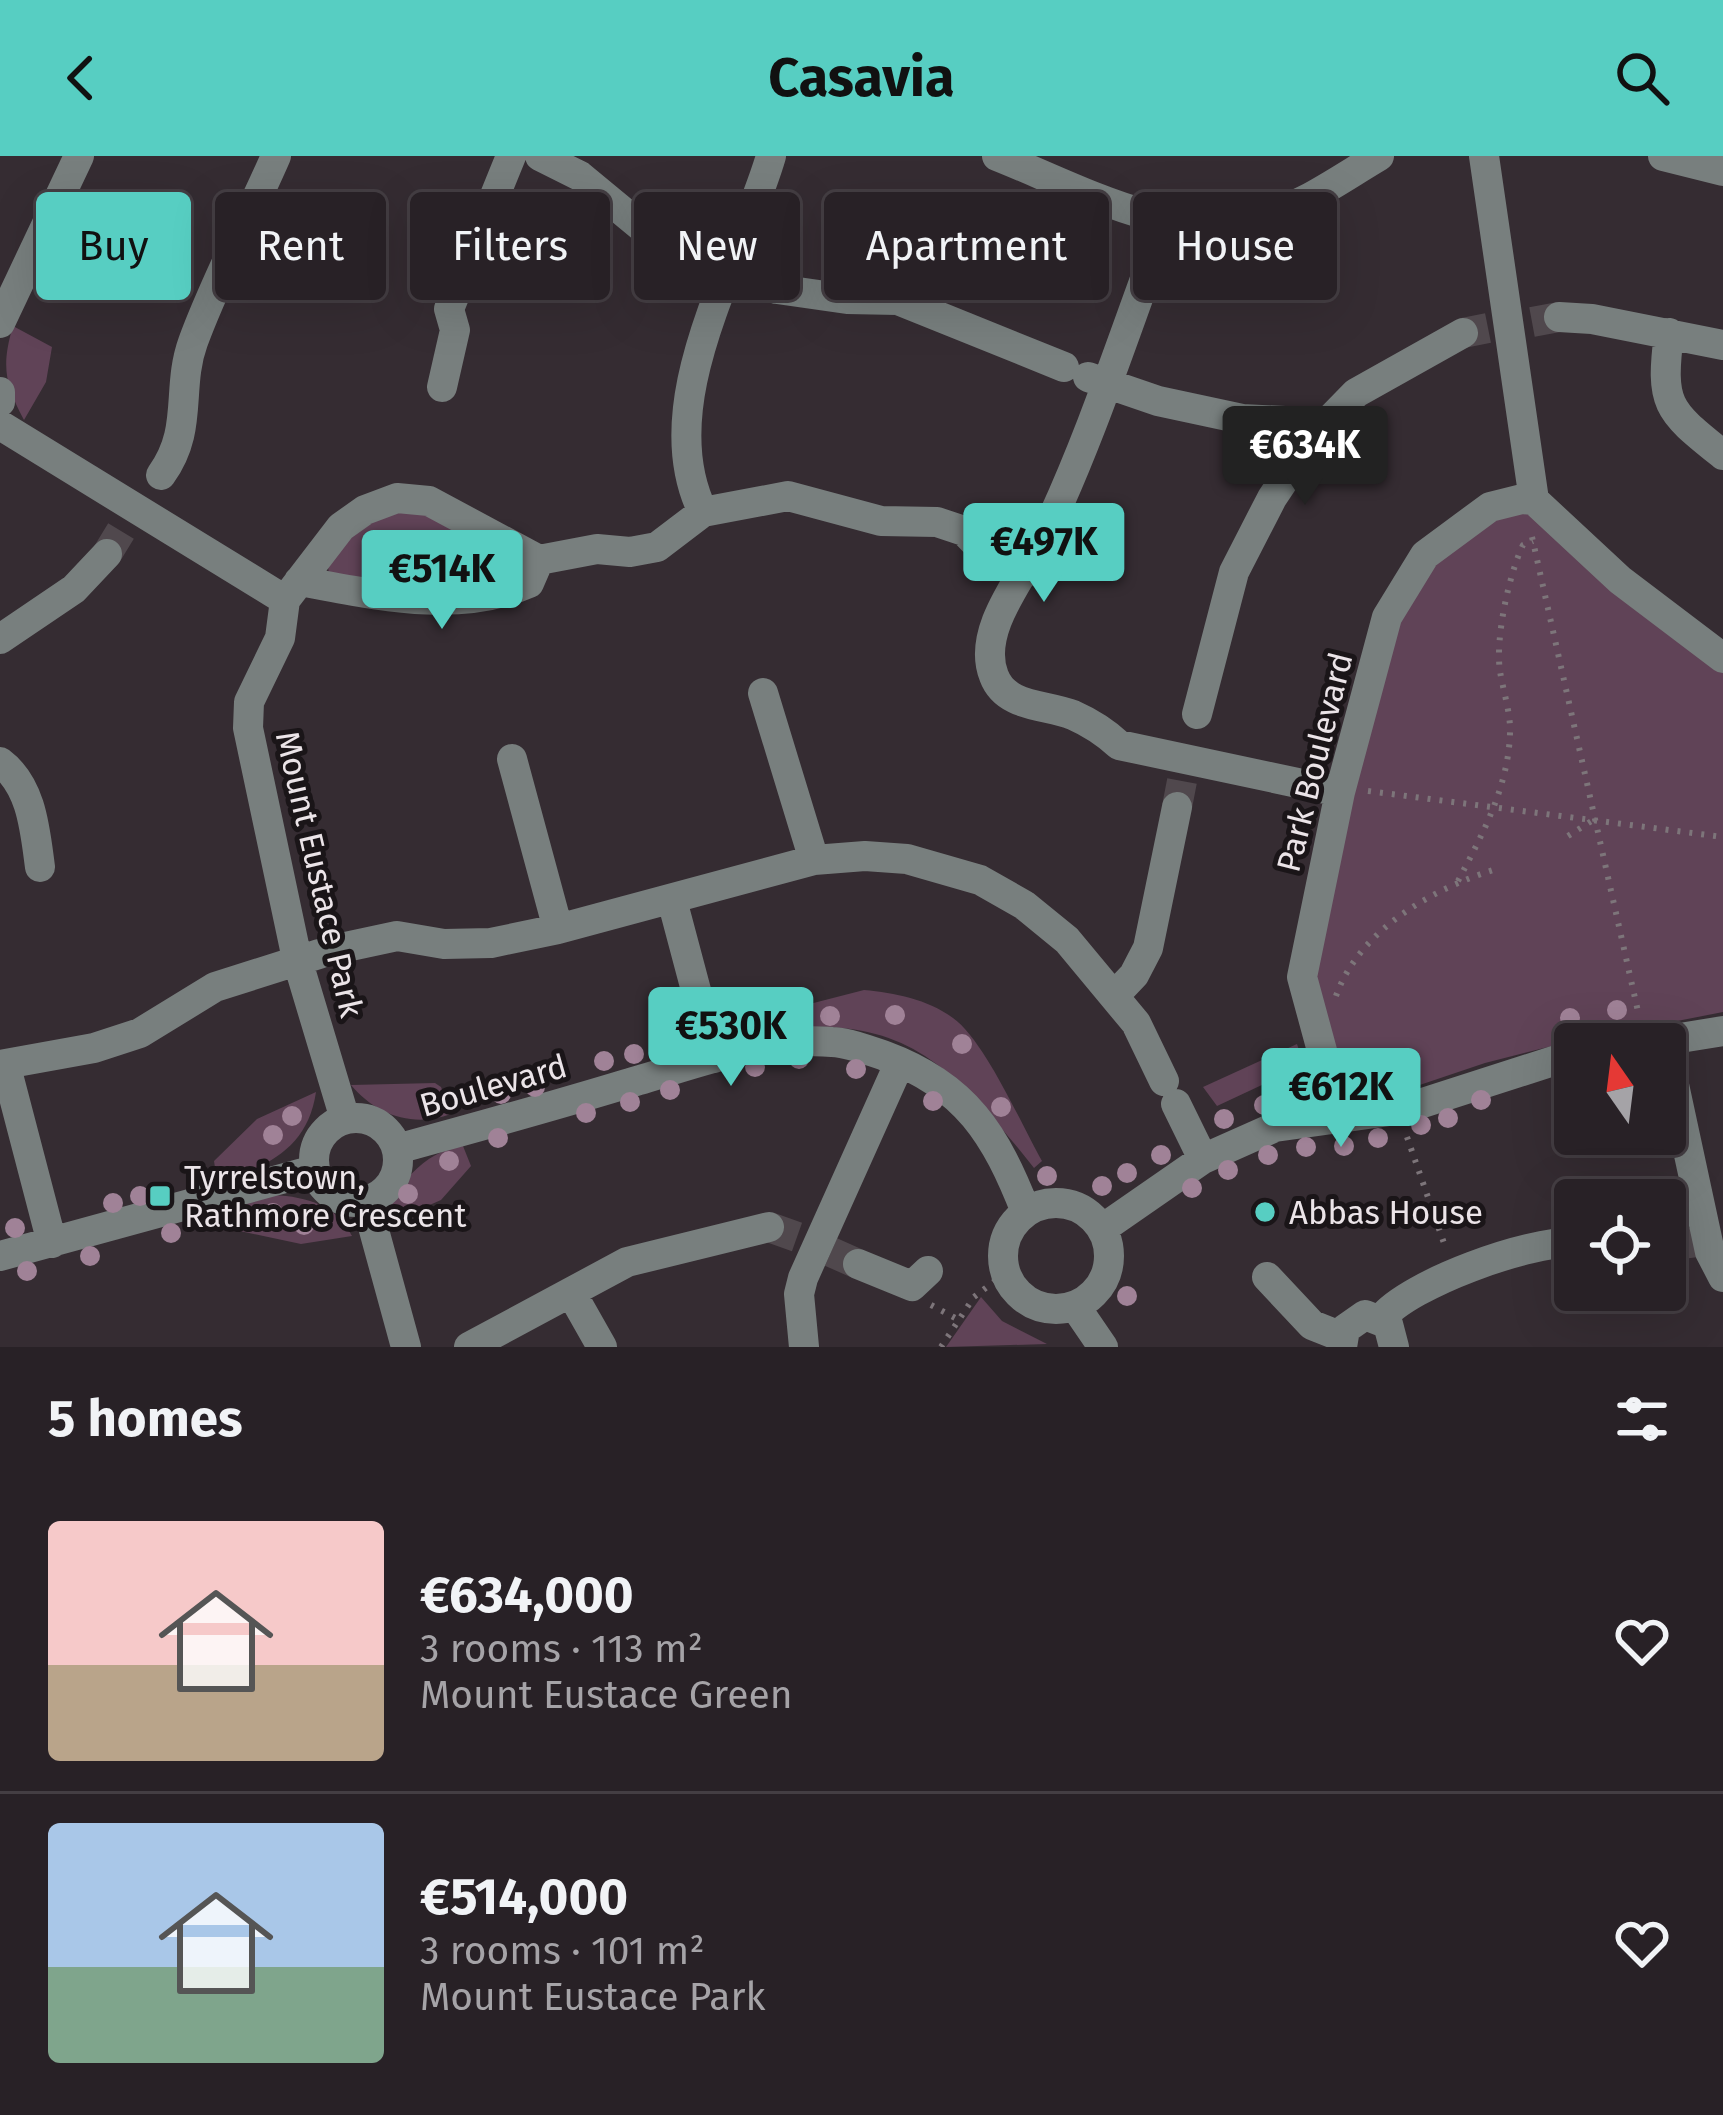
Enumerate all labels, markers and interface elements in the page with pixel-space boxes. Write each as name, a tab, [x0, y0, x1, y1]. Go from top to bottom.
icon: back	[48, 45, 114, 111]
icon: search	[1609, 45, 1675, 111]
text: Casavia	[768, 46, 955, 110]
chip: Buy	[36, 192, 191, 300]
chip: Rent	[215, 192, 386, 300]
chip: Filters	[410, 192, 610, 300]
chip: New	[634, 192, 800, 300]
chip: Apartment	[824, 192, 1109, 300]
chip: House	[1133, 192, 1337, 300]
pin: €634K	[1221, 406, 1389, 508]
text: €634K	[1250, 422, 1360, 468]
pin: €497K	[960, 503, 1128, 605]
text: €497K	[990, 519, 1098, 565]
pin: €514K	[358, 530, 526, 632]
text: €514K	[389, 546, 495, 592]
street label: Park Boulevard	[1268, 648, 1362, 876]
street label: Mount Eustace Park	[267, 727, 371, 1021]
pin: €530K	[647, 987, 815, 1089]
text: €530K	[675, 1003, 787, 1049]
north arrow	[1554, 1023, 1686, 1155]
map controls	[1554, 1023, 1686, 1311]
street label: Boulevard	[415, 1046, 571, 1126]
pin: €612K	[1257, 1048, 1425, 1150]
text: €612K	[1288, 1064, 1394, 1110]
place label: Tyrrelstown, Rathmore Crescent	[184, 1158, 466, 1236]
button: locate	[1554, 1179, 1686, 1311]
marker: Tyrrelstown, Rathmore Crescent	[147, 1183, 173, 1209]
place label: Abbas House	[1289, 1193, 1483, 1233]
marker: Abbas House	[1252, 1199, 1278, 1225]
icon: filters	[1609, 1386, 1675, 1452]
text: 5 homes	[48, 1388, 243, 1450]
text: €634,000	[420, 1564, 634, 1626]
icon: home	[144, 1569, 288, 1713]
icon: heart	[1609, 1608, 1675, 1674]
text: 3 rooms · 113 m²	[420, 1626, 703, 1672]
text: Mount Eustace Green	[420, 1672, 793, 1718]
text: €514,000	[420, 1866, 628, 1928]
icon: home	[144, 1871, 288, 2015]
icon: heart	[1609, 1910, 1675, 1976]
text: 3 rooms · 101 m²	[420, 1928, 705, 1974]
text: Mount Eustace Park	[420, 1974, 766, 2020]

